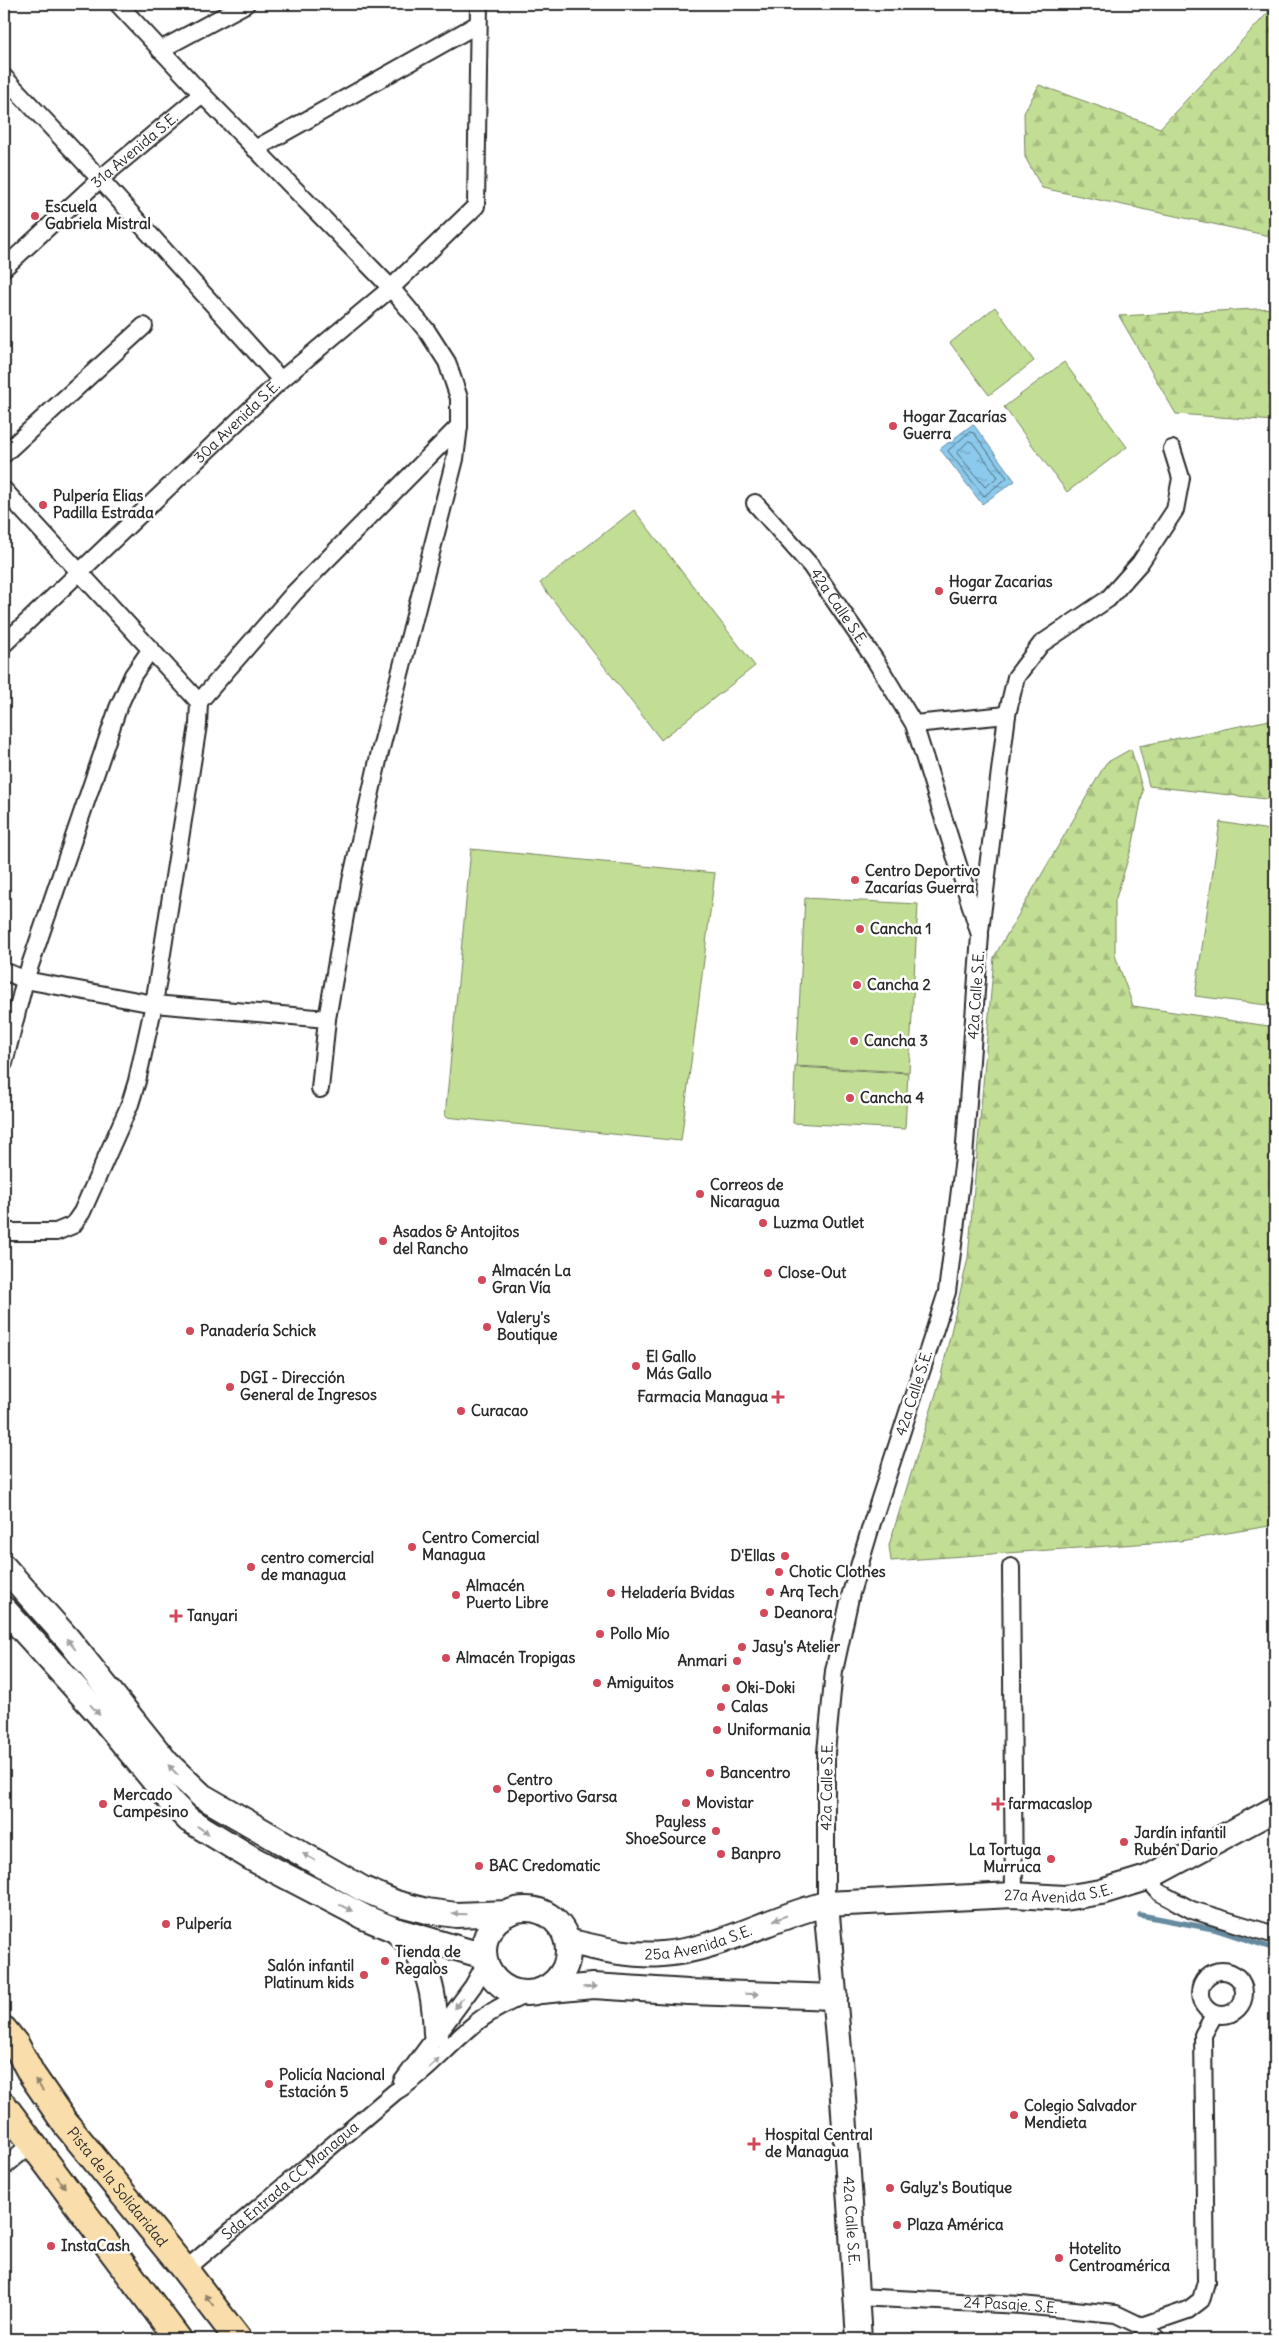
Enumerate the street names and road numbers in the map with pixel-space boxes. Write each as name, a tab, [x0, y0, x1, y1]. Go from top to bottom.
street label: 31a Avenida S.E.	[87, 108, 182, 192]
street label: 30a Avenida S.E.	[190, 376, 284, 467]
street label: 42a Calle S.E.	[806, 565, 872, 649]
street label: 42a Calle S.E.	[963, 950, 988, 1040]
street label: 42a Calle S.E.	[891, 1348, 936, 1438]
street label: 42a Calle S.E.	[816, 1741, 837, 1831]
street label: 27a Avenida S.E.	[1003, 1879, 1115, 1907]
street label: 25a Avenida S.E.	[644, 1921, 755, 1964]
street label: Sda Entrada CC Managua	[218, 2117, 363, 2244]
street label: Pista de la Solidaridad	[63, 2123, 172, 2250]
street label: 42a Calle S.E.	[839, 2176, 864, 2266]
street label: 24 Pasaje. S.E.	[963, 2292, 1059, 2317]

